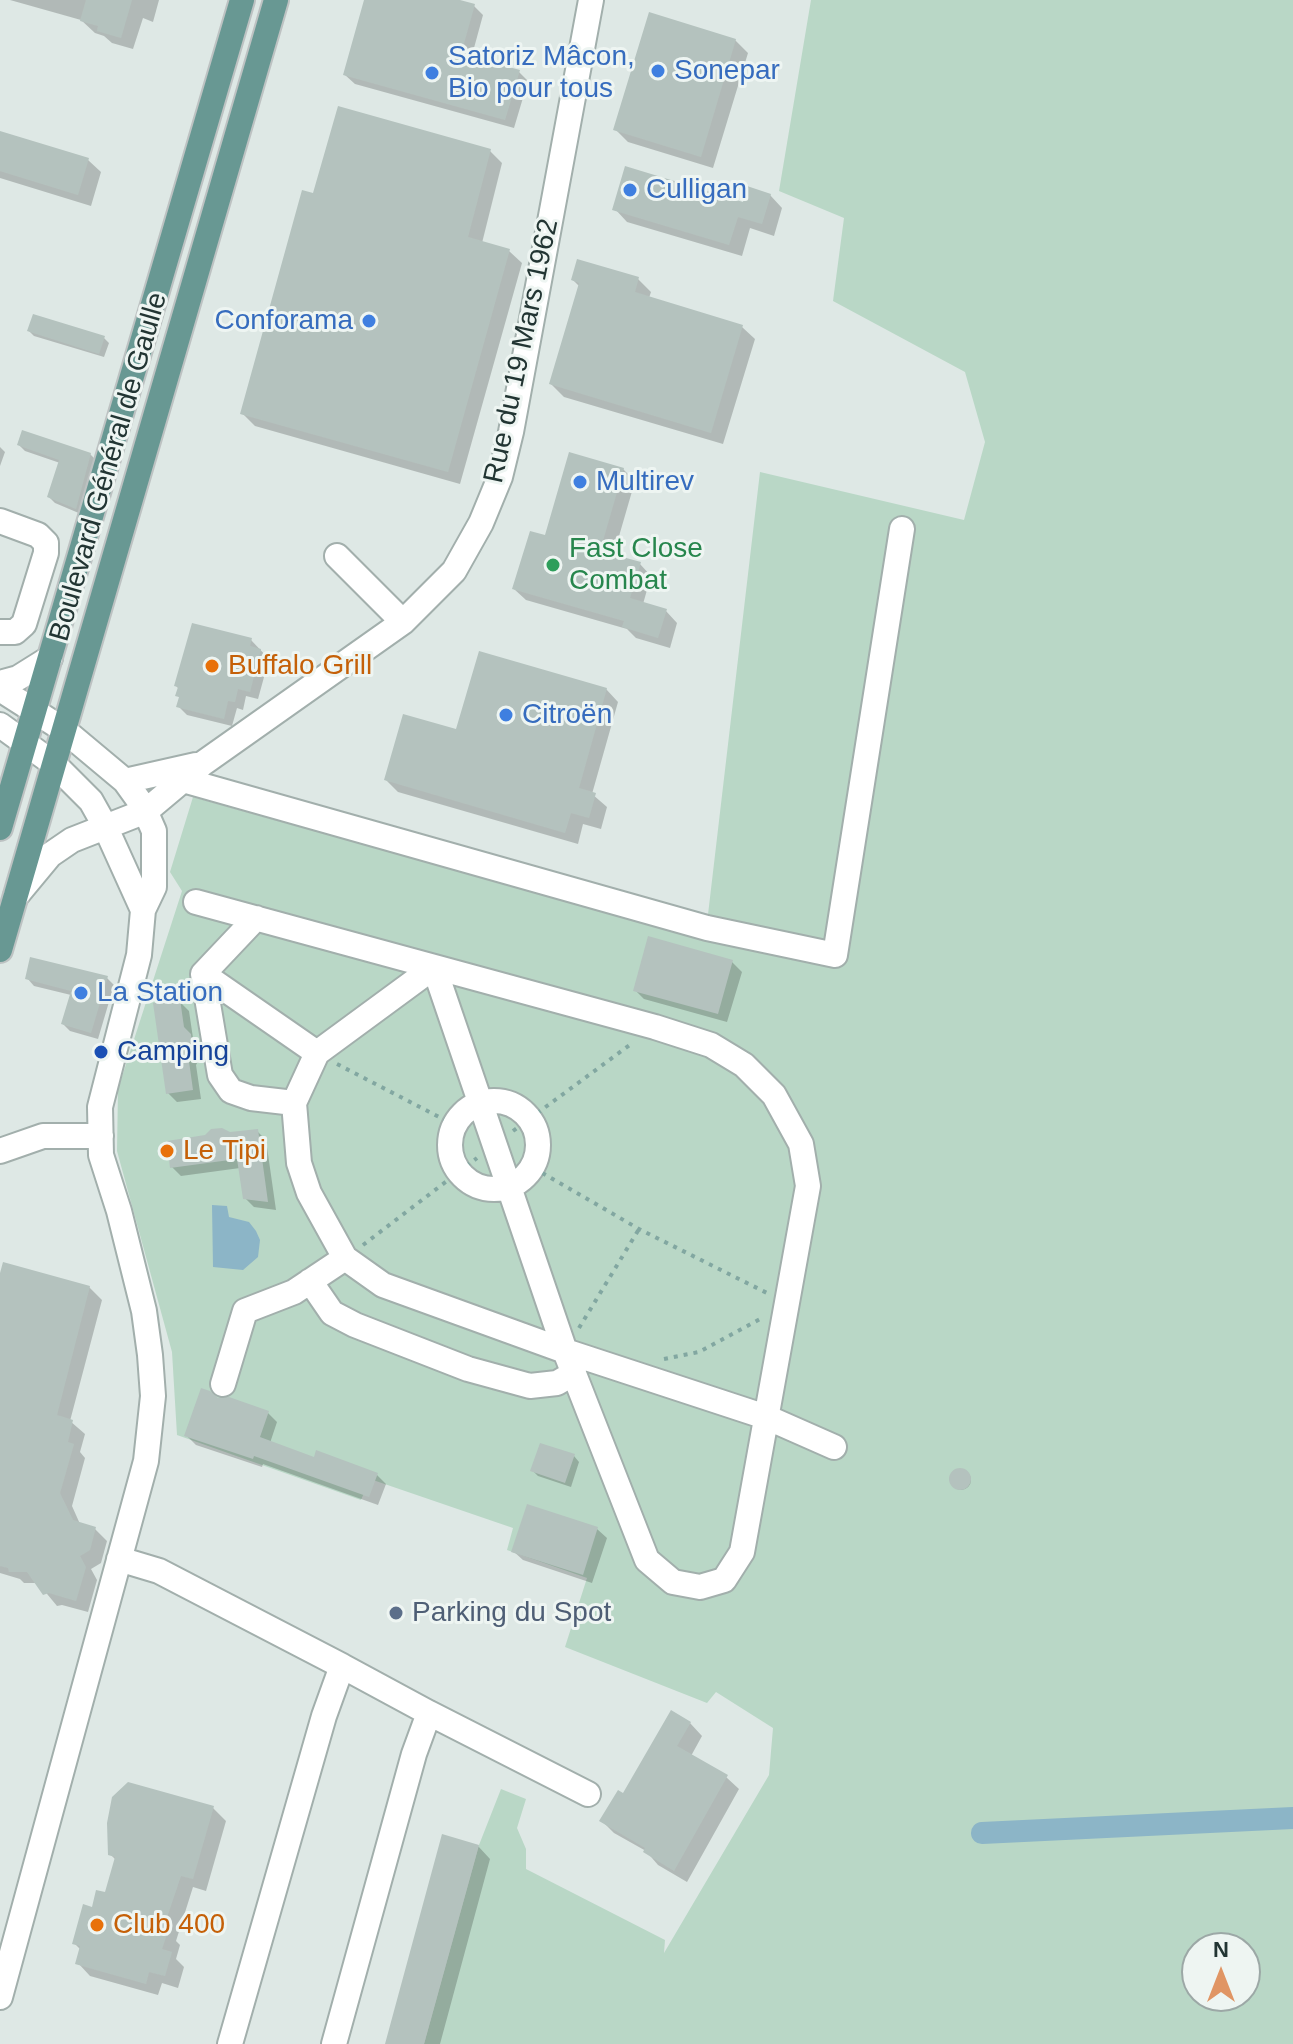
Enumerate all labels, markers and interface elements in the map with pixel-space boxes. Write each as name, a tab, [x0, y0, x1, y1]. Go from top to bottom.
place label: Satoriz Mâcon, Bio pour tous	[448, 40, 635, 106]
place label: Sonepar	[674, 54, 780, 88]
marker: Sonepar	[649, 62, 667, 80]
marker: Satoriz Mâcon, Bio pour tous	[423, 64, 441, 82]
place label: Culligan	[646, 173, 747, 207]
marker: Culligan	[621, 181, 639, 199]
street label: Rue du 19 Mars 1962	[478, 216, 566, 486]
street label: Boulevard Général de Gaulle	[43, 289, 175, 645]
place label: Conforama	[214, 304, 353, 338]
marker: Conforama	[360, 312, 378, 330]
place label: Multirev	[596, 465, 694, 499]
marker: Multirev	[571, 473, 589, 491]
place label: Fast Close Combat	[569, 532, 703, 598]
marker: Fast Close Combat	[544, 556, 562, 574]
place label: Buffalo Grill	[228, 649, 372, 683]
marker: Buffalo Grill	[203, 657, 221, 675]
place label: Citroën	[522, 698, 612, 732]
marker: Citroën	[497, 706, 515, 724]
place label: La Station	[97, 976, 223, 1010]
marker: La Station	[72, 984, 90, 1002]
place label: Camping	[117, 1035, 229, 1069]
marker: Camping	[92, 1043, 110, 1061]
place label: Le Tipi	[183, 1134, 266, 1168]
marker: Le Tipi	[158, 1142, 176, 1160]
place label: Parking du Spot	[412, 1596, 611, 1630]
marker: Parking du Spot	[387, 1604, 405, 1622]
place label: Club 400	[113, 1908, 225, 1942]
marker: Club 400	[88, 1916, 106, 1934]
north arrow	[1181, 1932, 1261, 2012]
text: N	[1213, 1937, 1229, 1962]

